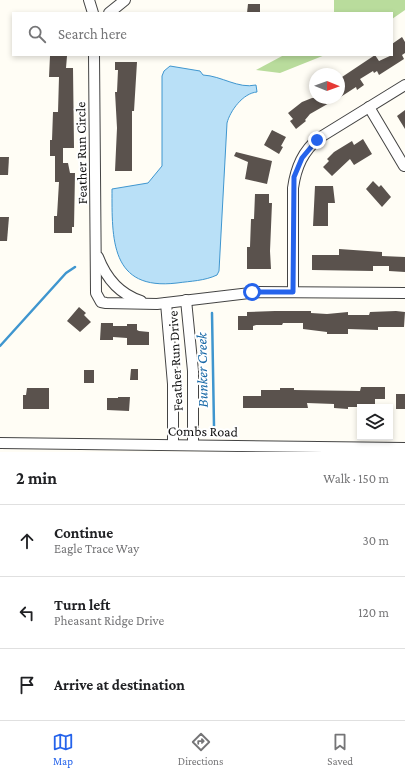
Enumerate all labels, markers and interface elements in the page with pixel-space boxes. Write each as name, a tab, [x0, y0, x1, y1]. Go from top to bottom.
search box	[12, 12, 393, 56]
icon: search	[26, 23, 48, 45]
text: Search here	[58, 26, 127, 42]
north arrow	[309, 68, 345, 104]
street label: Feather Run Circle	[72, 102, 90, 204]
route end	[308, 131, 326, 149]
route start	[243, 283, 261, 301]
street label: Feather Run Drive	[164, 310, 186, 412]
water label: Bunker Creek	[193, 331, 211, 408]
map controls	[357, 404, 393, 440]
button: layers	[357, 404, 393, 440]
street label: Combs Road	[168, 422, 239, 440]
text: 2 min	[16, 469, 57, 488]
text: Walk · 150 m	[323, 471, 389, 486]
text: Continue	[54, 525, 113, 541]
icon: ahead	[16, 530, 38, 552]
text: 30 m	[363, 533, 389, 548]
text: Eagle Trace Way	[54, 541, 139, 556]
text: Turn left	[54, 597, 110, 613]
icon: left	[16, 602, 38, 624]
text: 120 m	[358, 605, 389, 620]
text: Pheasant Ridge Drive	[54, 613, 164, 628]
icon: arrive	[16, 674, 38, 696]
text: Arrive at destination	[54, 677, 185, 693]
tab: Map	[52, 731, 74, 767]
tab: Directions	[178, 731, 223, 767]
tab: Saved	[327, 731, 353, 767]

